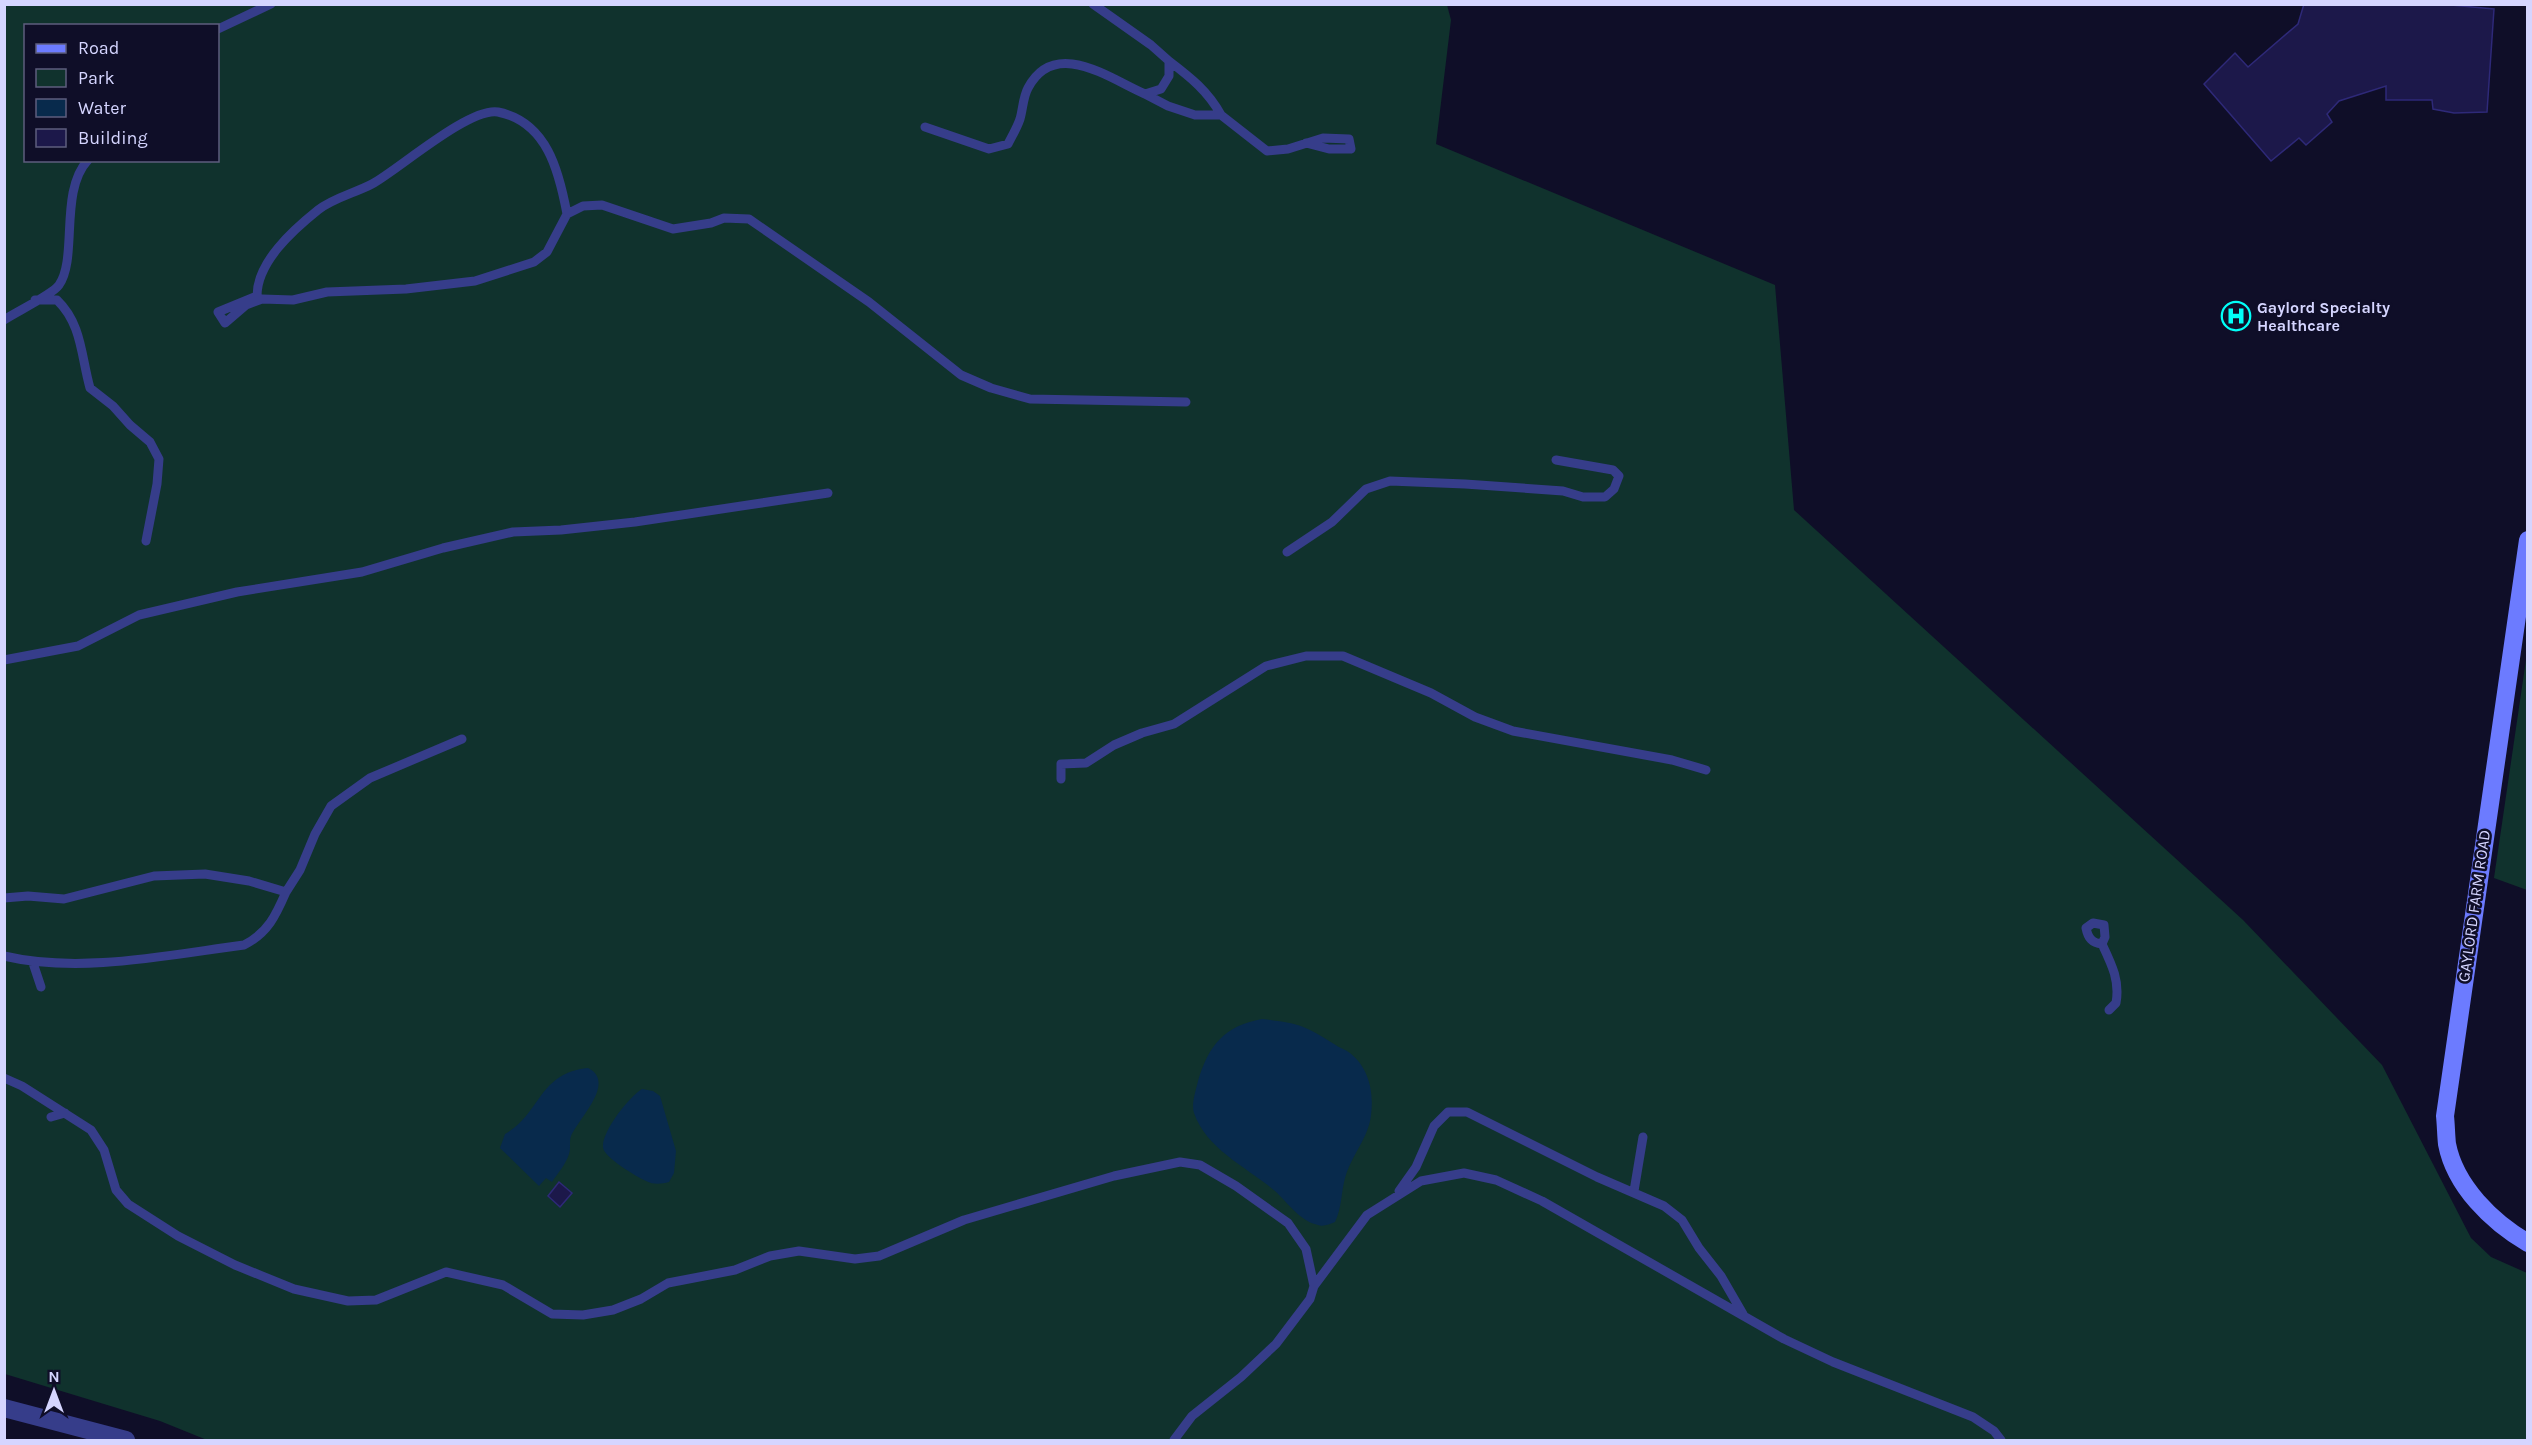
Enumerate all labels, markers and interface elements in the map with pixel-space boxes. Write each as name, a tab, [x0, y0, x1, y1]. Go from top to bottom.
legend	[24, 24, 219, 162]
text: Road	[78, 37, 119, 59]
text: Park	[78, 67, 115, 89]
text: Water	[78, 97, 126, 119]
text: Building	[78, 127, 148, 149]
place label: Gaylord Specialty Healthcare	[2257, 298, 2390, 335]
hospital icon: Gaylord Specialty Healthcare	[2220, 300, 2252, 332]
street label: GAYLORD FARM ROAD	[2454, 829, 2494, 983]
north arrow	[24, 1361, 84, 1421]
text: N	[48, 1367, 60, 1386]

